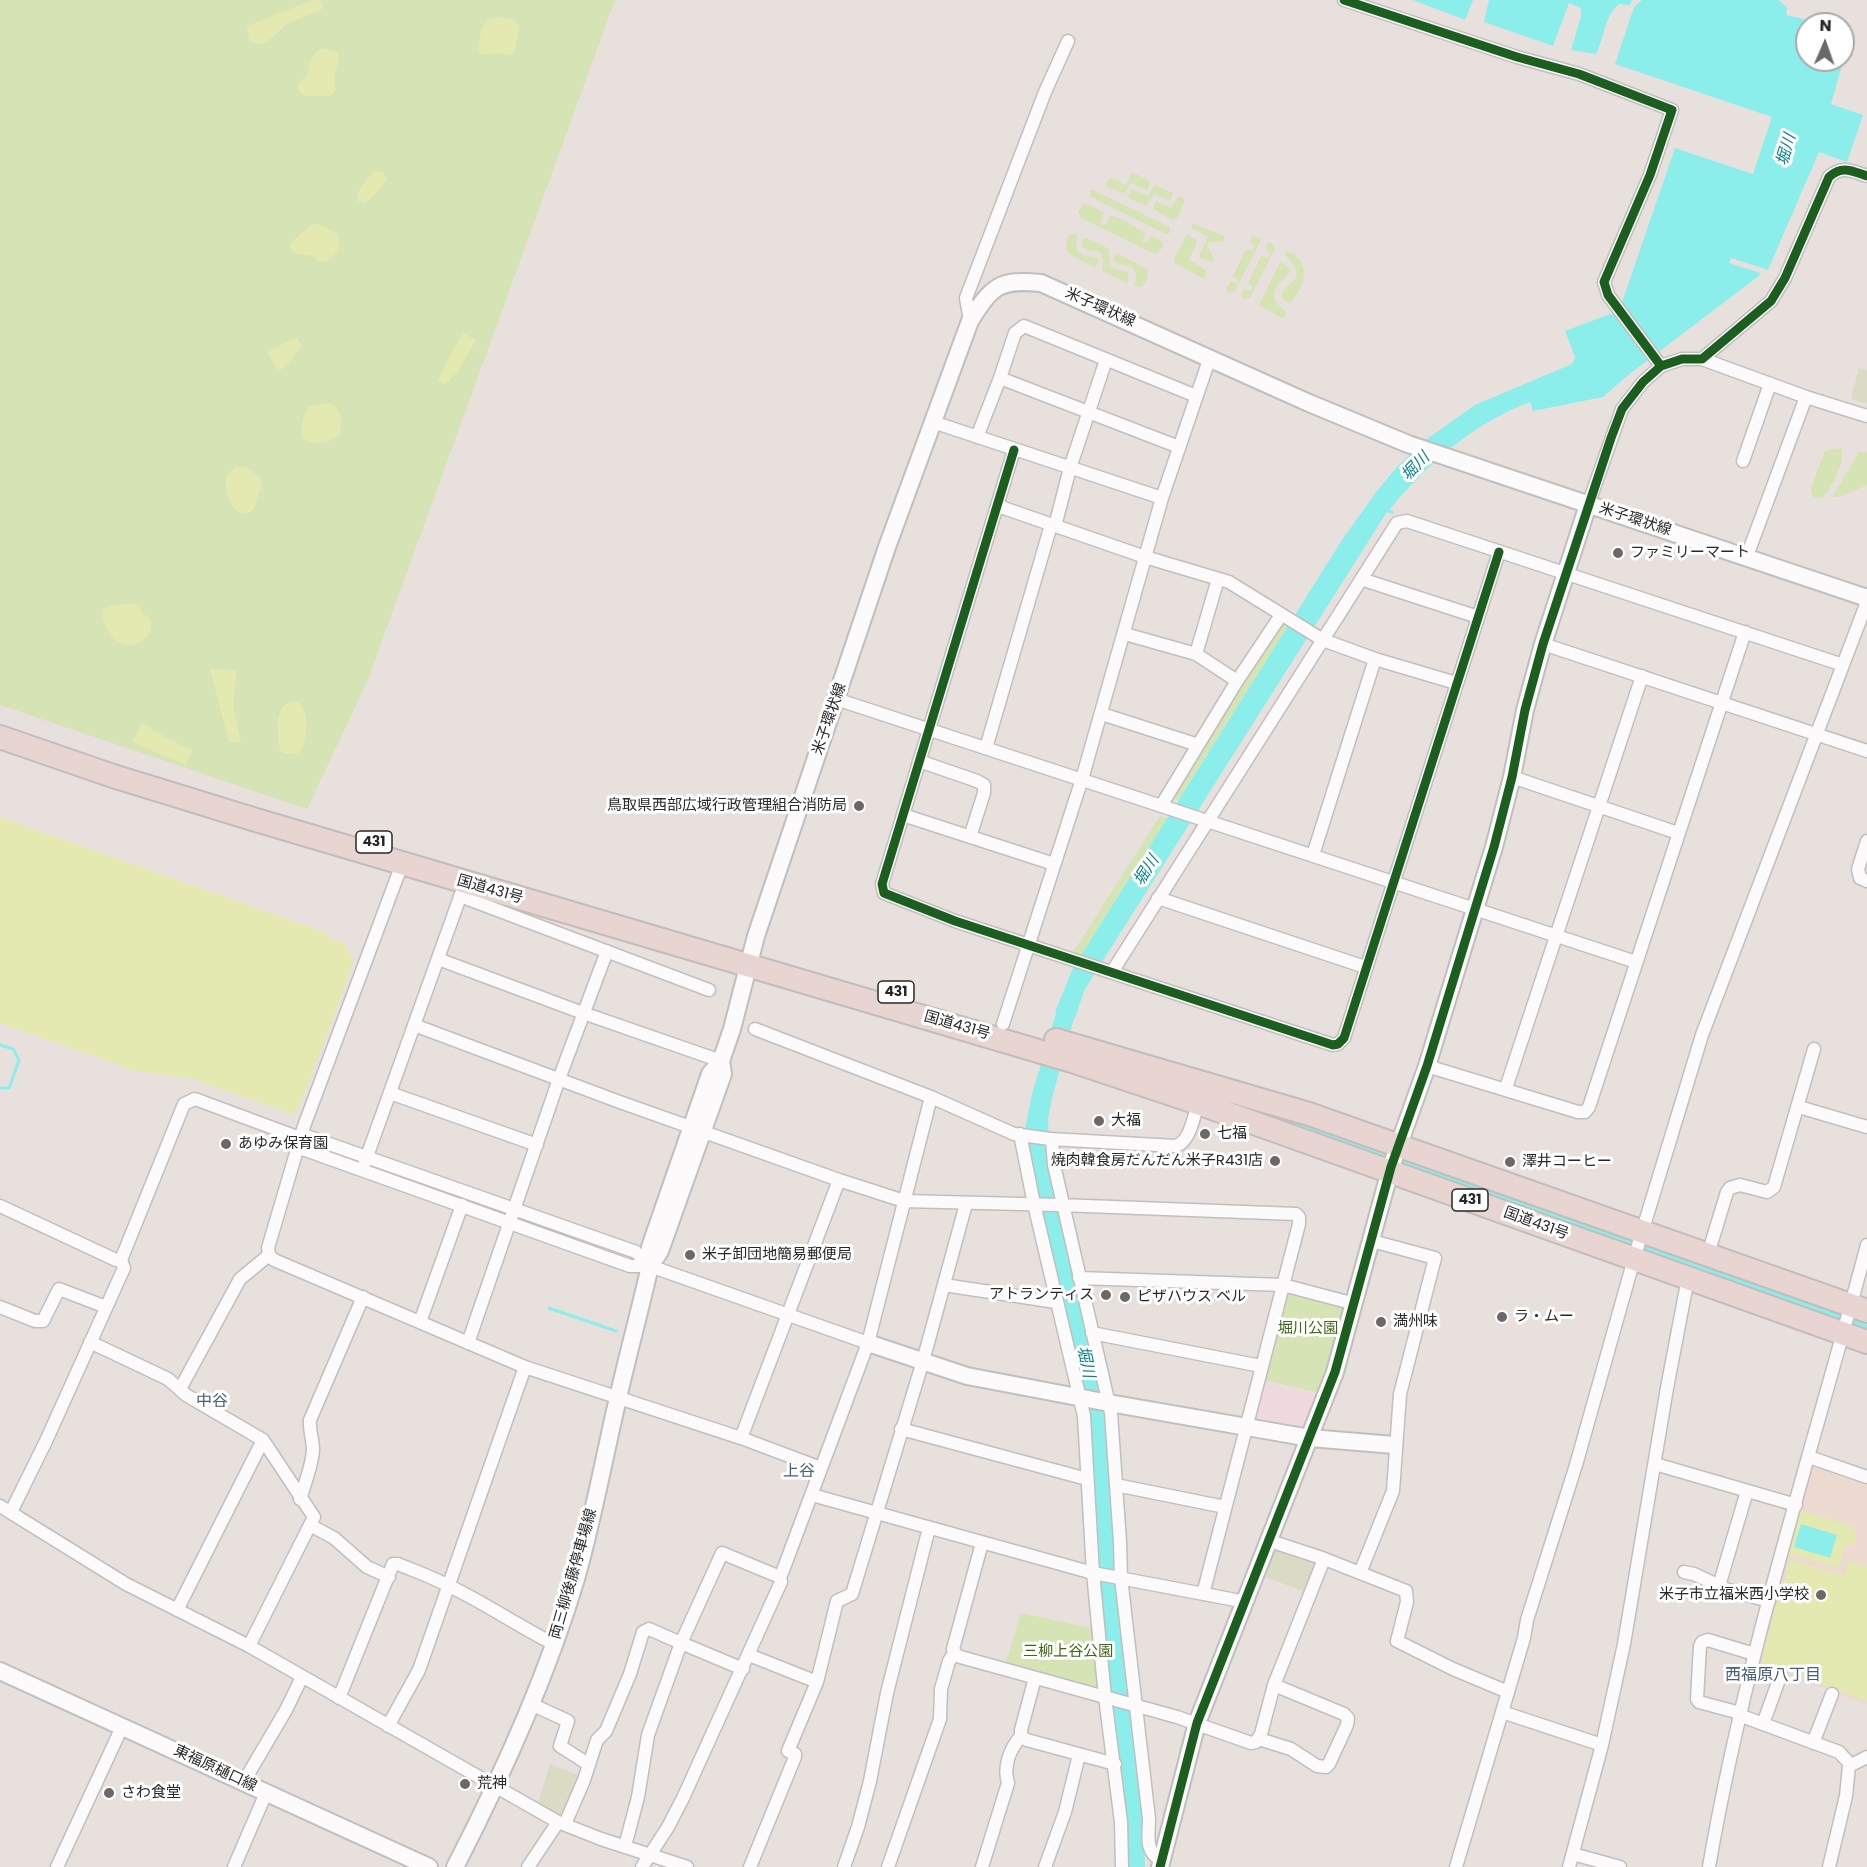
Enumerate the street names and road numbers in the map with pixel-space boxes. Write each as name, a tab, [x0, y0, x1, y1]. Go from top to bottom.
street label: 米子環状線	[1062, 285, 1138, 331]
street label: 米子環状線	[1597, 500, 1673, 540]
street label: 米子環状線	[809, 681, 851, 757]
road number: 431	[356, 831, 392, 853]
street label: 国道431号	[455, 872, 525, 908]
road number: 431	[878, 981, 914, 1003]
street label: 国道431号	[922, 1008, 992, 1044]
road number: 431	[1452, 1189, 1488, 1211]
street label: 国道431号	[1501, 1204, 1571, 1244]
street label: 両三柳後藤停車場線	[547, 1507, 601, 1641]
street label: 東福原樋口線	[170, 1742, 260, 1796]

